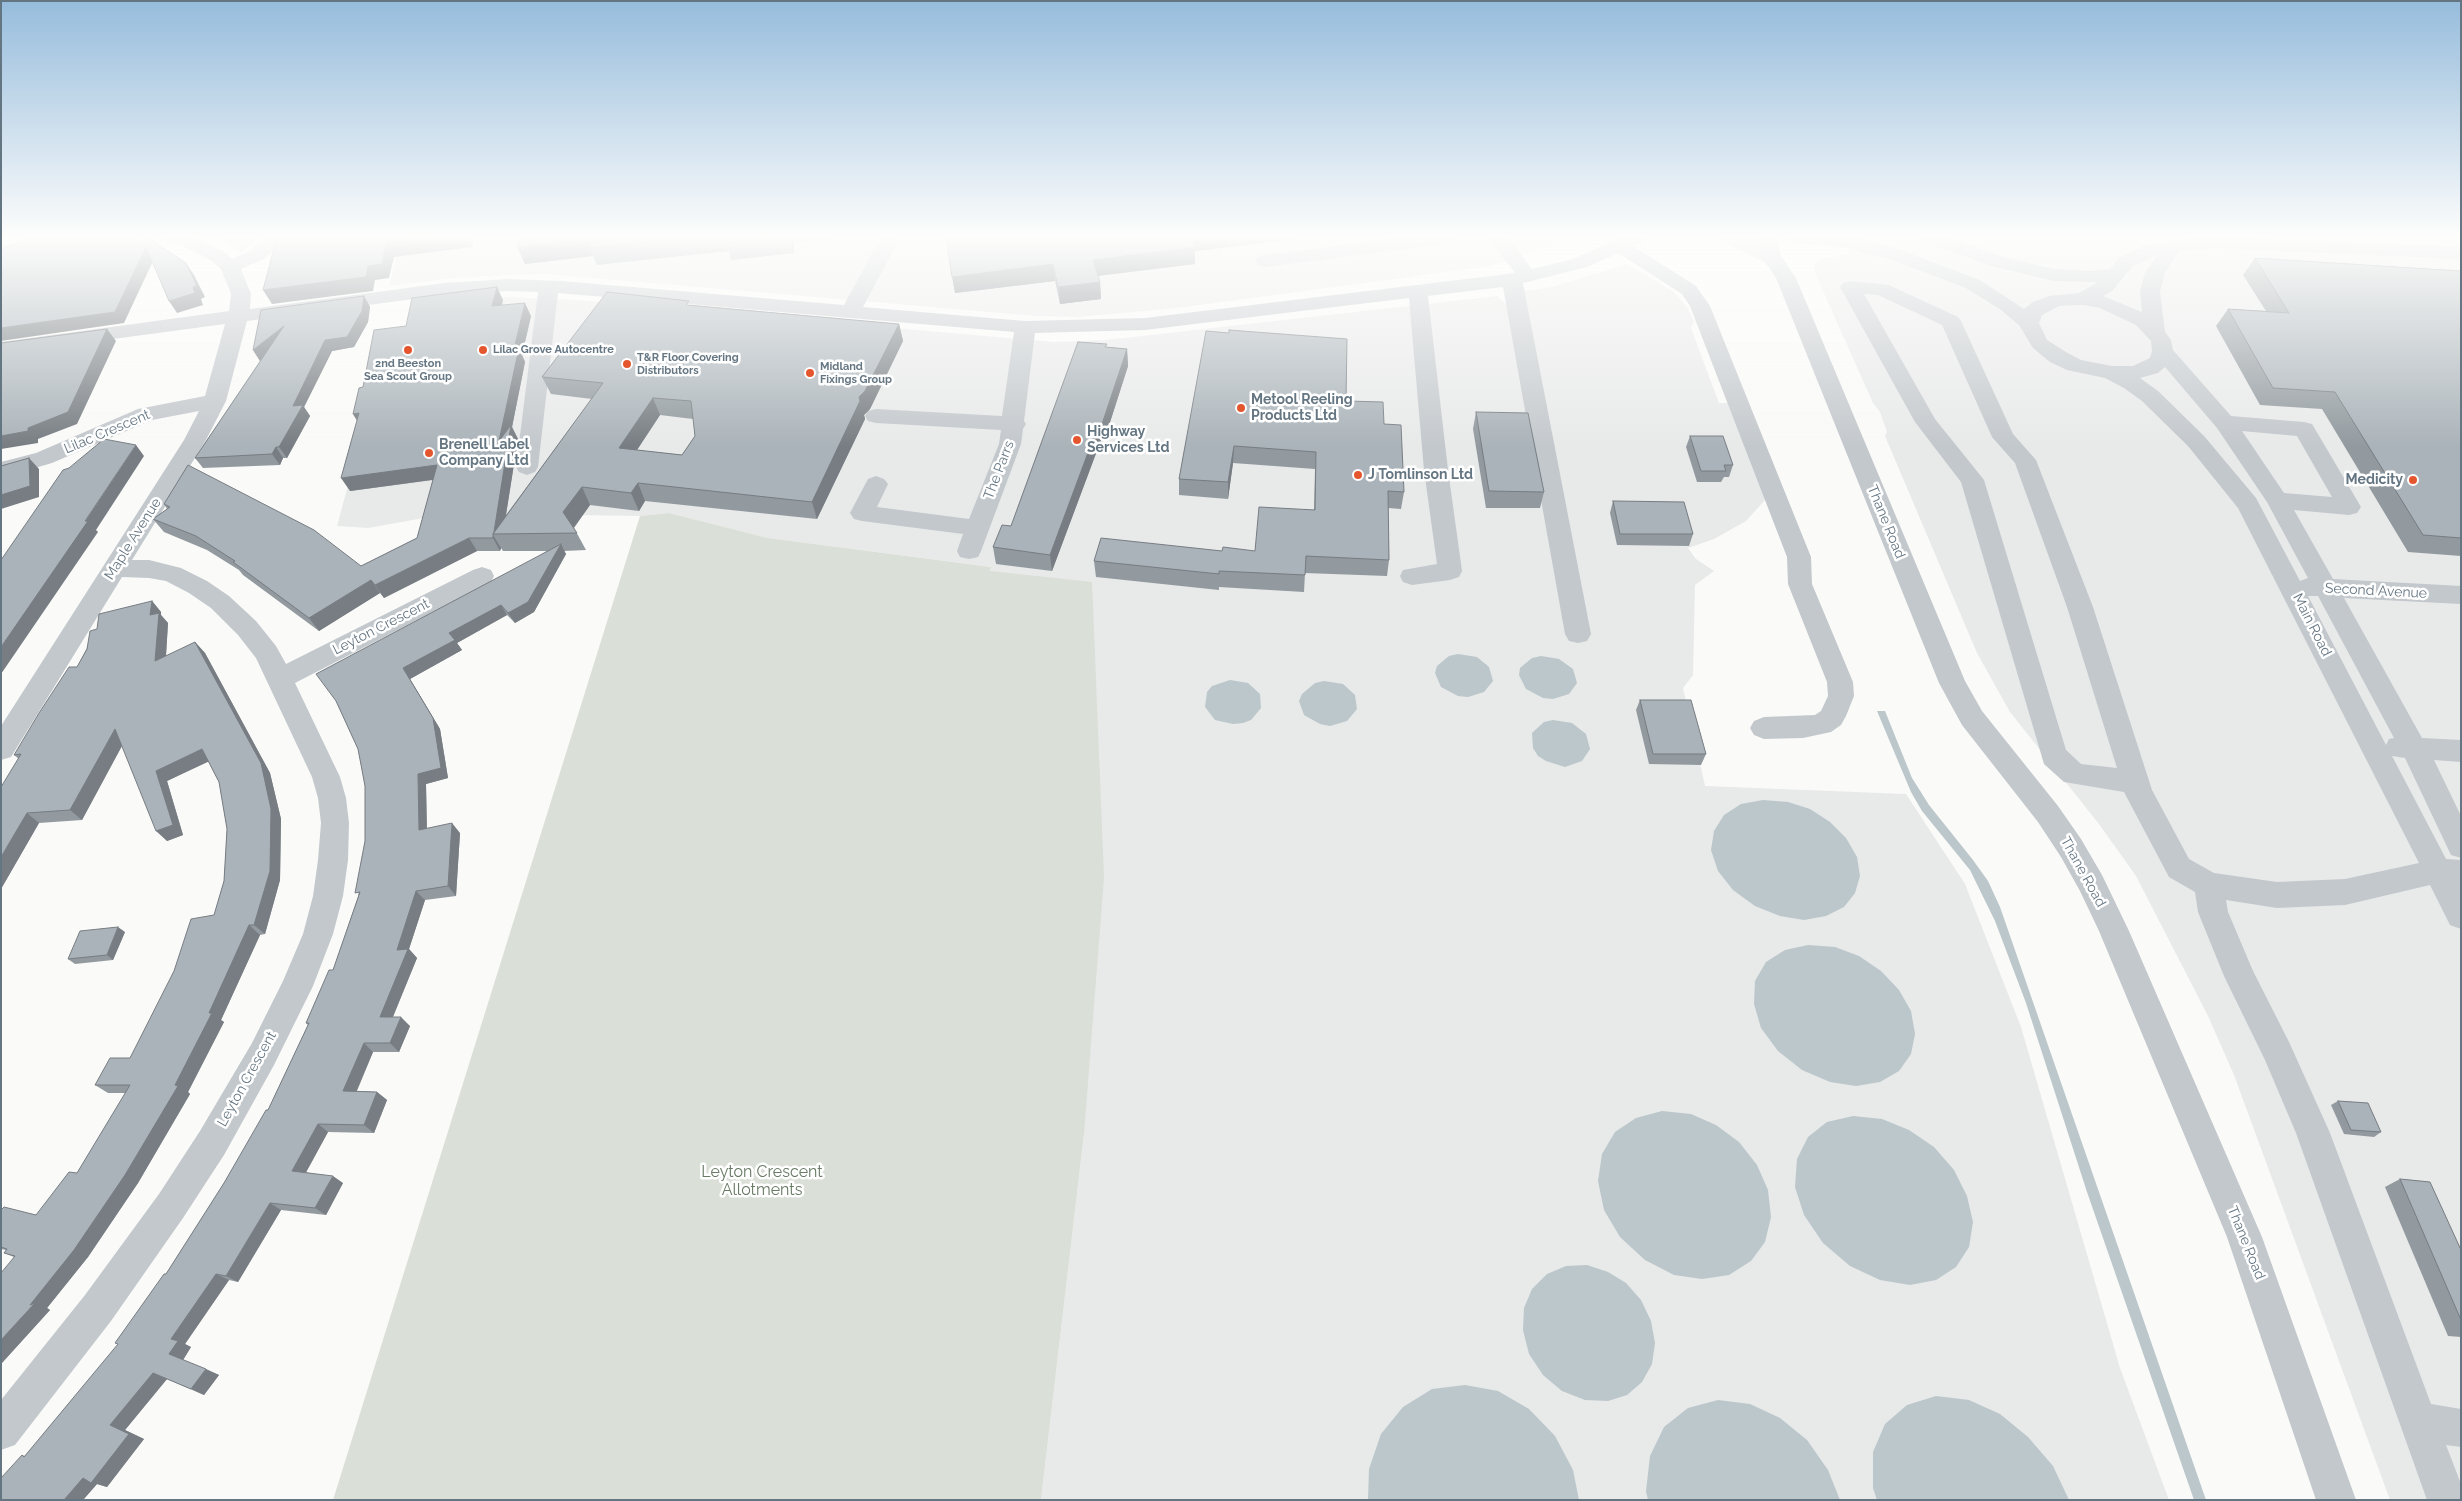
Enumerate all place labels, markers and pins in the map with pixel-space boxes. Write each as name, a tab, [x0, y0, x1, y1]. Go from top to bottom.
place label: Lilac Grove Autocentre	[493, 343, 614, 357]
marker: 2nd Beeston Sea Scout Group	[402, 344, 414, 356]
marker: Lilac Grove Autocentre	[477, 344, 489, 356]
place label: T&R Floor Covering Distributors	[637, 351, 739, 377]
place label: 2nd Beeston Sea Scout Group	[364, 357, 452, 383]
marker: T&R Floor Covering Distributors	[621, 358, 633, 370]
place label: Midland Fixings Group	[820, 360, 892, 386]
marker: Midland Fixings Group	[804, 367, 816, 379]
place label: Metool Reeling Products Ltd	[1251, 392, 1353, 424]
marker: Metool Reeling Products Ltd	[1235, 402, 1247, 414]
place label: Highway Services Ltd	[1087, 424, 1169, 457]
marker: Highway Services Ltd	[1071, 434, 1083, 446]
place label: Brenell Label Company Ltd	[439, 437, 529, 470]
marker: Brenell Label Company Ltd	[423, 447, 435, 459]
place label: J Tomlinson Ltd	[1368, 467, 1473, 483]
marker: J Tomlinson Ltd	[1352, 469, 1364, 481]
place label: Medicity	[2346, 472, 2403, 488]
marker: Medicity	[2407, 474, 2419, 486]

